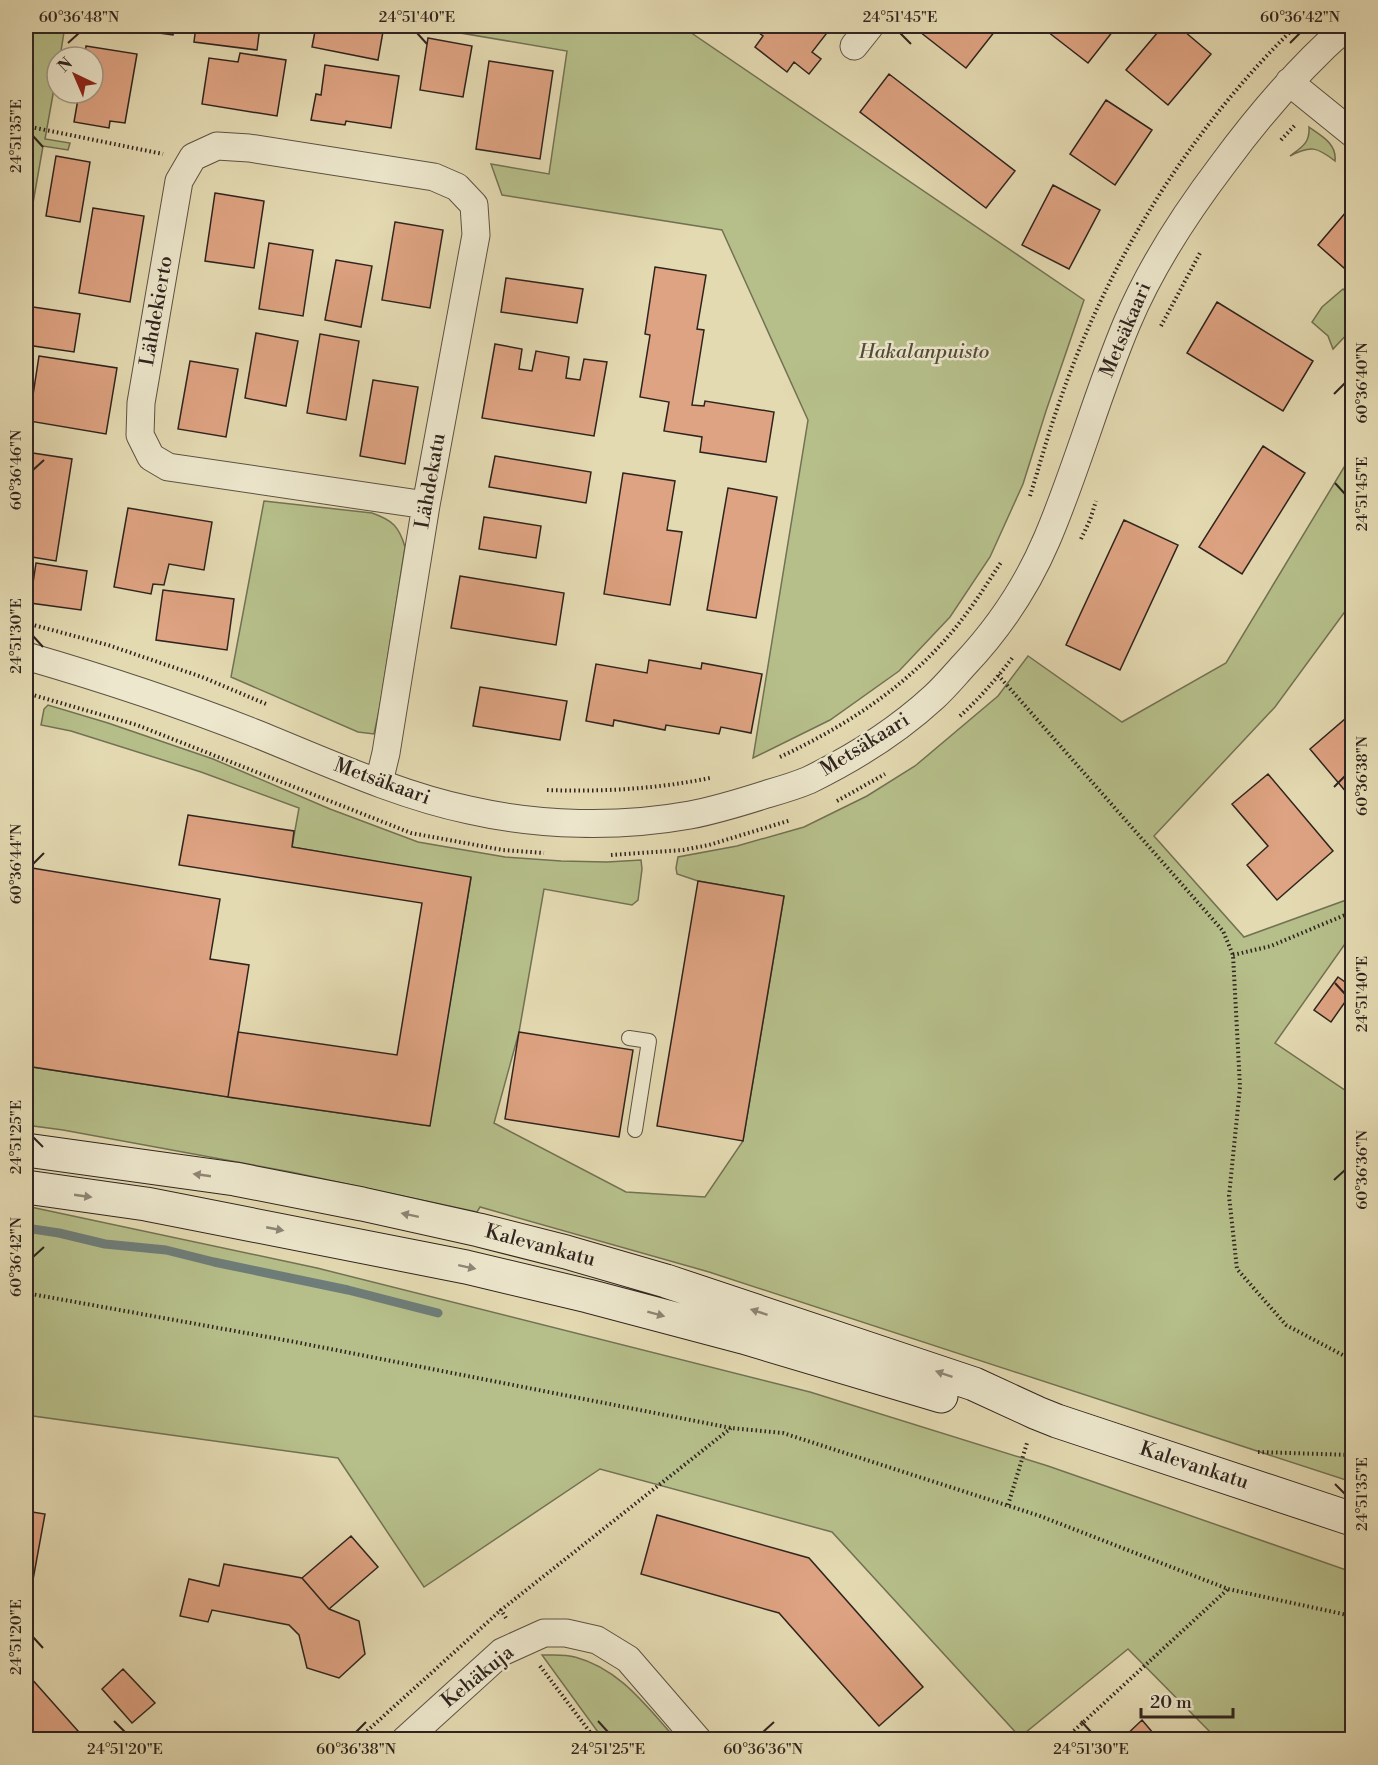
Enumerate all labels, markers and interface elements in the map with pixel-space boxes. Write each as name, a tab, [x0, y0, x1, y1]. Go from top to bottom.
text: 60°36'48"N	[39, 8, 119, 27]
text: 24°51'40"E	[379, 8, 455, 27]
text: 24°51'45"E	[863, 8, 937, 27]
text: 60°36'42"N	[1260, 8, 1340, 27]
north arrow	[45, 45, 105, 105]
text: N	[54, 53, 77, 77]
text: 24°51'35"E	[7, 99, 26, 173]
street label: Lähdekierto	[135, 254, 179, 368]
street label: Metsäkaari	[1095, 278, 1157, 381]
park label: Hakalanpuisto	[858, 340, 989, 365]
text: 60°36'40"N	[1353, 342, 1372, 424]
text: 60°36'46"N	[7, 430, 26, 510]
street label: Lähdekatu	[410, 431, 452, 531]
text: 24°51'45"E	[1353, 457, 1372, 531]
text: 24°51'30"E	[7, 598, 26, 674]
street label: Metsäkaari	[816, 708, 915, 782]
text: 60°36'38"N	[1353, 736, 1372, 816]
street label: Metsäkaari	[330, 753, 434, 811]
text: 60°36'44"N	[7, 824, 26, 904]
text: 24°51'40"E	[1353, 956, 1372, 1032]
text: 24°51'25"E	[7, 1100, 26, 1174]
text: 60°36'36"N	[1353, 1130, 1372, 1210]
one-way arrow	[193, 1170, 212, 1179]
one-way arrow	[74, 1191, 93, 1200]
one-way arrow	[401, 1209, 419, 1219]
text: 60°36'42"N	[7, 1217, 26, 1297]
street label: Kalevankatu	[482, 1219, 598, 1273]
one-way arrow	[266, 1225, 285, 1234]
one-way arrow	[457, 1263, 476, 1272]
one-way arrow	[750, 1307, 768, 1316]
one-way arrow	[647, 1310, 665, 1319]
one-way arrow	[935, 1368, 953, 1378]
street label: Kalevankatu	[1136, 1437, 1252, 1496]
text: 24°51'35"E	[1353, 1457, 1372, 1531]
text: 24°51'20"E	[7, 1599, 26, 1675]
street label: Kehäkuja	[437, 1640, 520, 1714]
scale bar	[1141, 1681, 1232, 1719]
text: 20 m	[1150, 1691, 1192, 1714]
text: 24°51'20"E	[87, 1740, 163, 1759]
text: 60°36'38"N	[316, 1740, 396, 1759]
text: 24°51'25"E	[571, 1740, 645, 1759]
text: 60°36'36"N	[723, 1740, 803, 1759]
text: 24°51'30"E	[1053, 1740, 1129, 1759]

